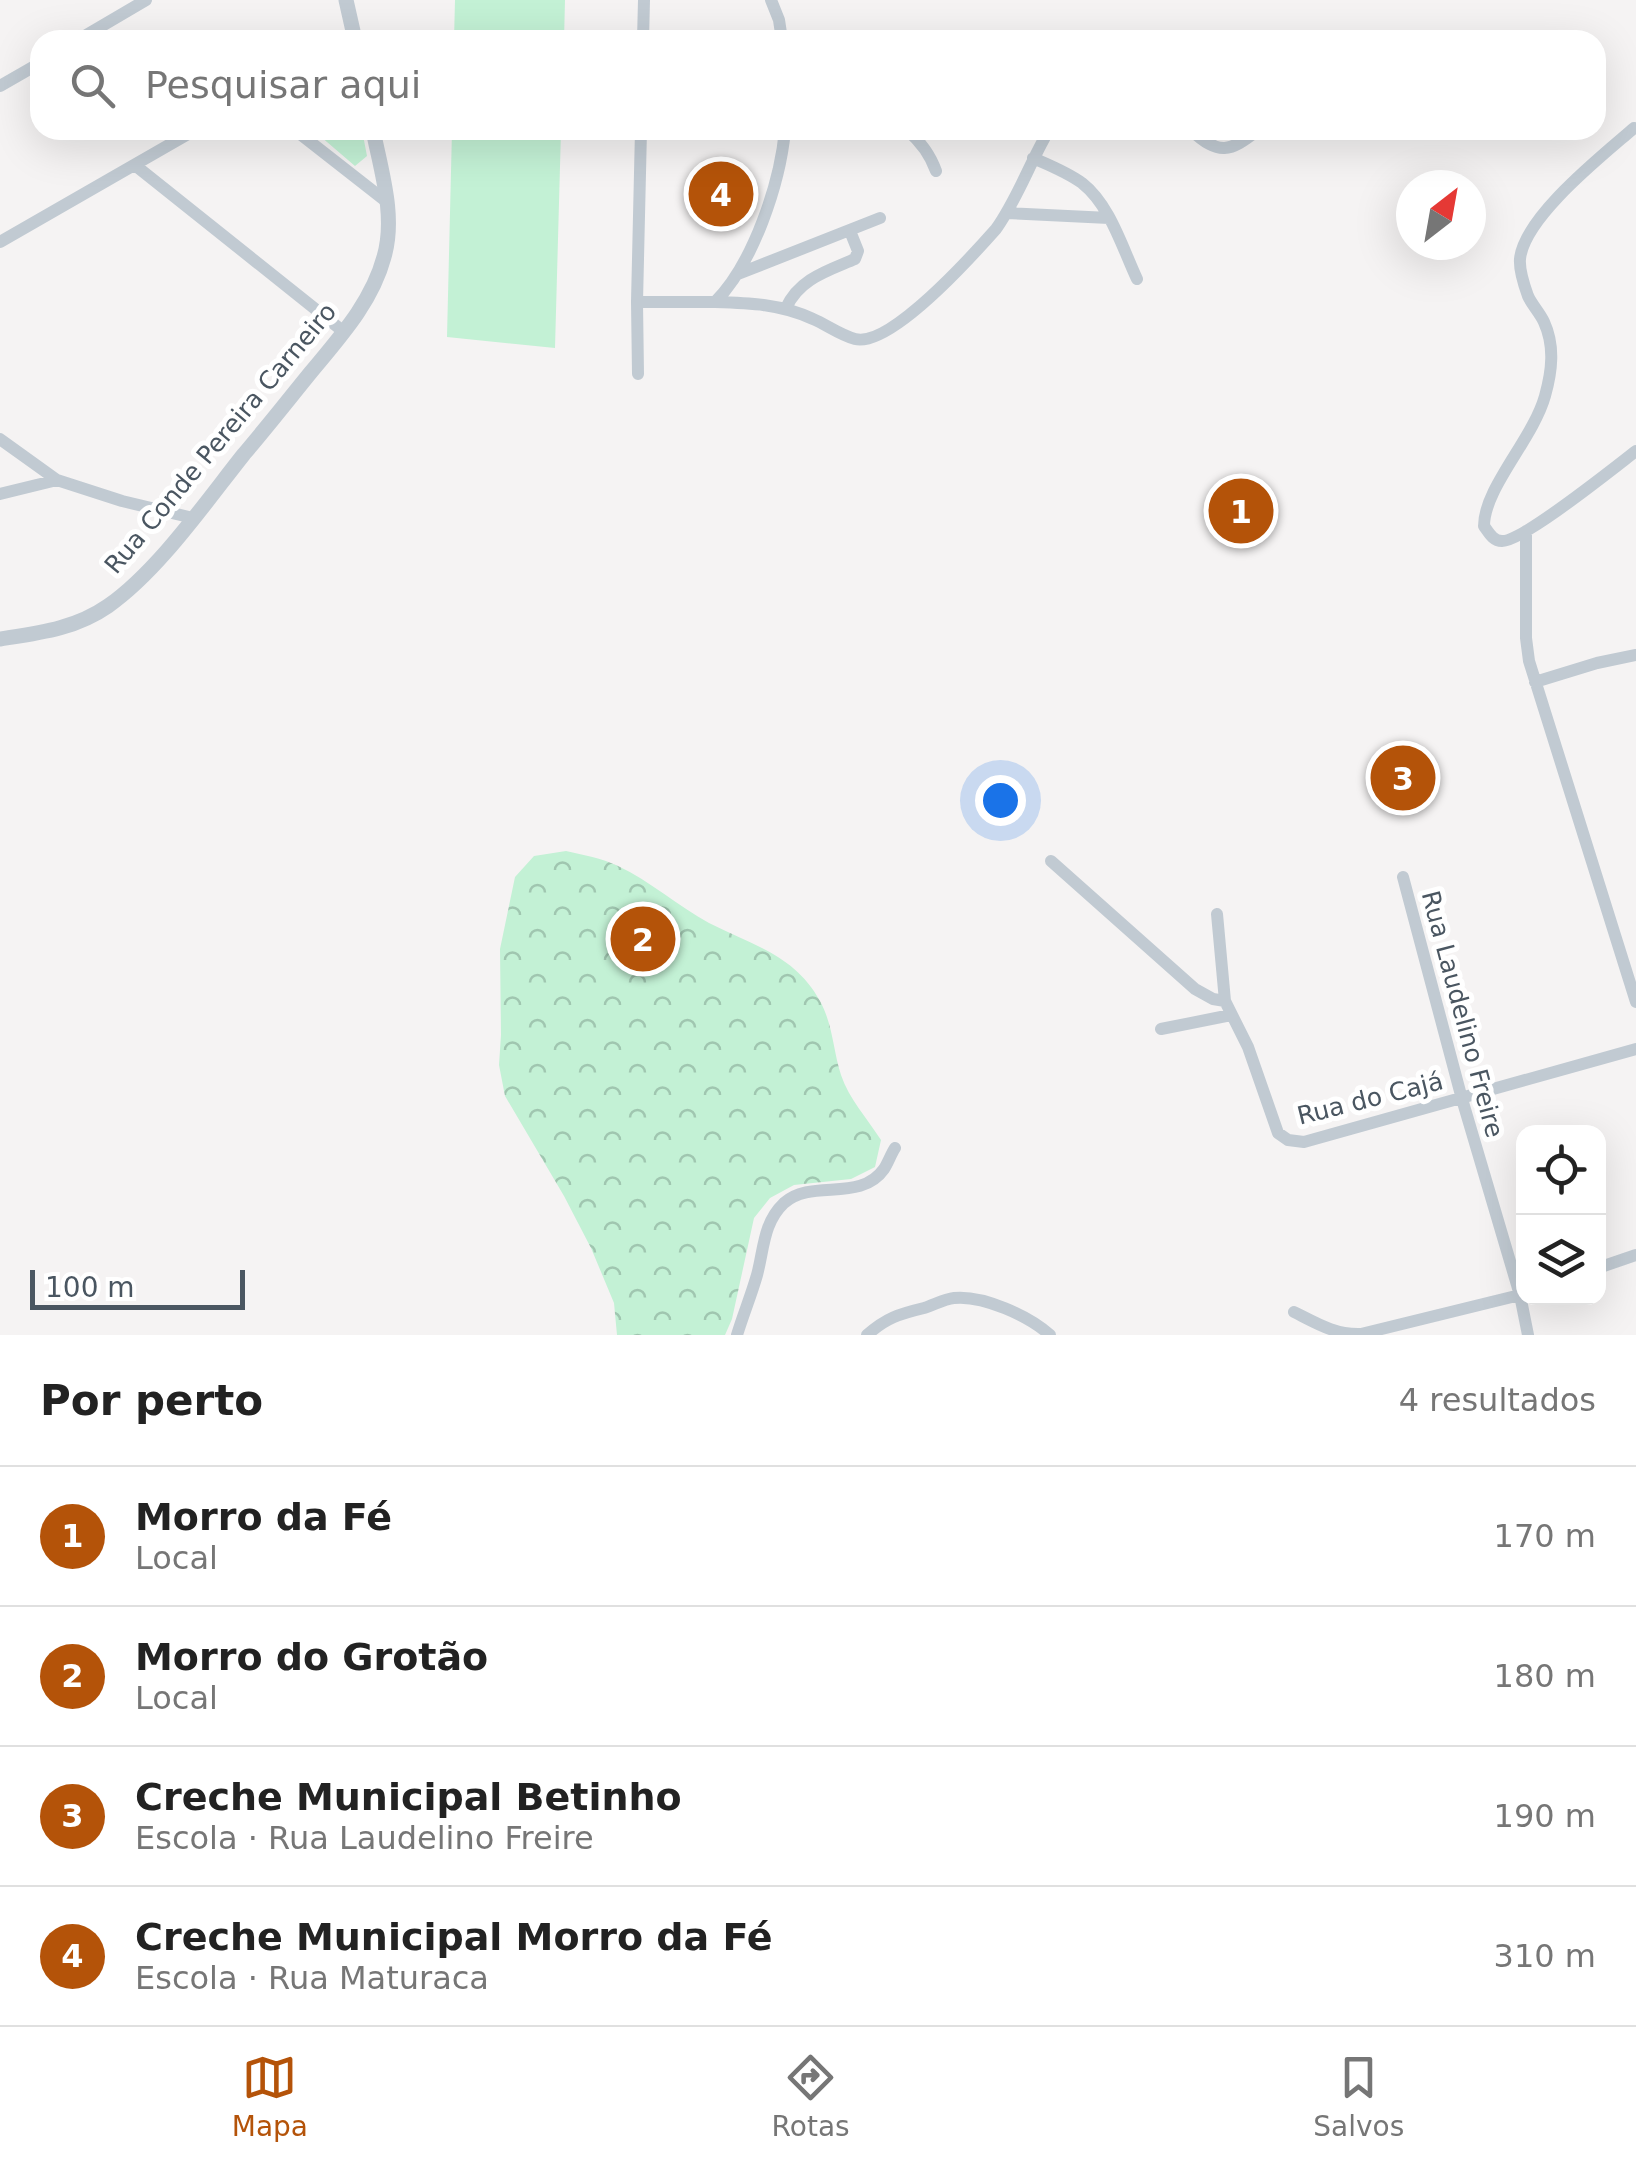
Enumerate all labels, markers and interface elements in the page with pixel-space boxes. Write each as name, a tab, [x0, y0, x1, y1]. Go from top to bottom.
search box	[30, 30, 1606, 140]
icon: search	[65, 58, 120, 113]
text: Pesquisar aqui	[145, 63, 421, 107]
pin: 4	[688, 156, 754, 232]
north arrow	[1396, 170, 1486, 260]
street label: Rua Conde Pereira Carneiro	[99, 297, 342, 579]
pin: 1	[1208, 474, 1274, 548]
pin: 3	[1370, 740, 1436, 816]
your location	[975, 775, 1026, 826]
street label: Rua Laudelino Freire	[1416, 888, 1509, 1141]
pin: 2	[610, 902, 676, 976]
street label: Rua do Cajá	[1294, 1066, 1446, 1131]
map controls	[1516, 1125, 1606, 1305]
button: locate	[1516, 1125, 1606, 1215]
button: layers	[1516, 1215, 1606, 1305]
scale bar	[30, 1265, 245, 1310]
text: 100 m	[45, 1271, 135, 1304]
text: Por perto	[40, 1376, 263, 1425]
text: 4 resultados	[1399, 1381, 1596, 1419]
text: Morro da Fé	[135, 1495, 392, 1539]
text: 1	[61, 1517, 84, 1555]
text: 170 m	[1494, 1517, 1596, 1555]
text: Local	[135, 1539, 218, 1577]
text: Morro do Grotão	[135, 1635, 488, 1679]
text: 2	[61, 1657, 84, 1695]
text: 180 m	[1494, 1657, 1596, 1695]
text: Local	[135, 1679, 218, 1717]
text: Creche Municipal Betinho	[135, 1775, 682, 1819]
text: 3	[61, 1797, 84, 1835]
text: 190 m	[1494, 1797, 1596, 1835]
text: Escola · Rua Laudelino Freire	[135, 1819, 594, 1857]
text: Creche Municipal Morro da Fé	[135, 1915, 773, 1959]
text: 4	[61, 1937, 84, 1975]
text: 310 m	[1494, 1937, 1596, 1975]
text: Escola · Rua Maturaca	[135, 1959, 489, 1997]
tab: Mapa	[232, 2050, 308, 2143]
tab: Rotas	[772, 2050, 850, 2143]
tab: Salvos	[1313, 2050, 1404, 2143]

